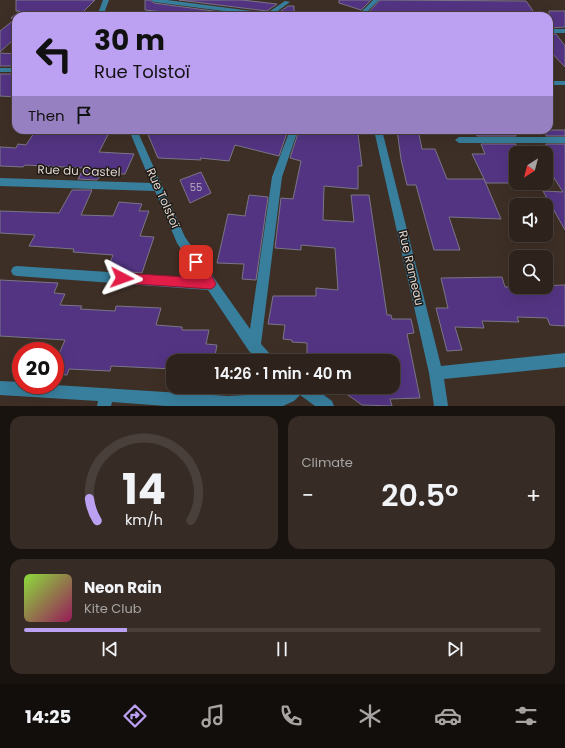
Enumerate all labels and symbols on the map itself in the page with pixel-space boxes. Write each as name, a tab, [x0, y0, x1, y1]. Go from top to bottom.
north arrow	[509, 146, 553, 190]
street label: Rue du Castel	[37, 161, 121, 180]
street label: Rue Tolstoï	[143, 165, 185, 231]
house number: 55	[190, 180, 202, 195]
street label: Rue Rameau	[395, 229, 428, 307]
pin	[179, 245, 213, 279]
position arrow	[101, 257, 143, 299]
speed limit sign: 20	[12, 342, 64, 394]

